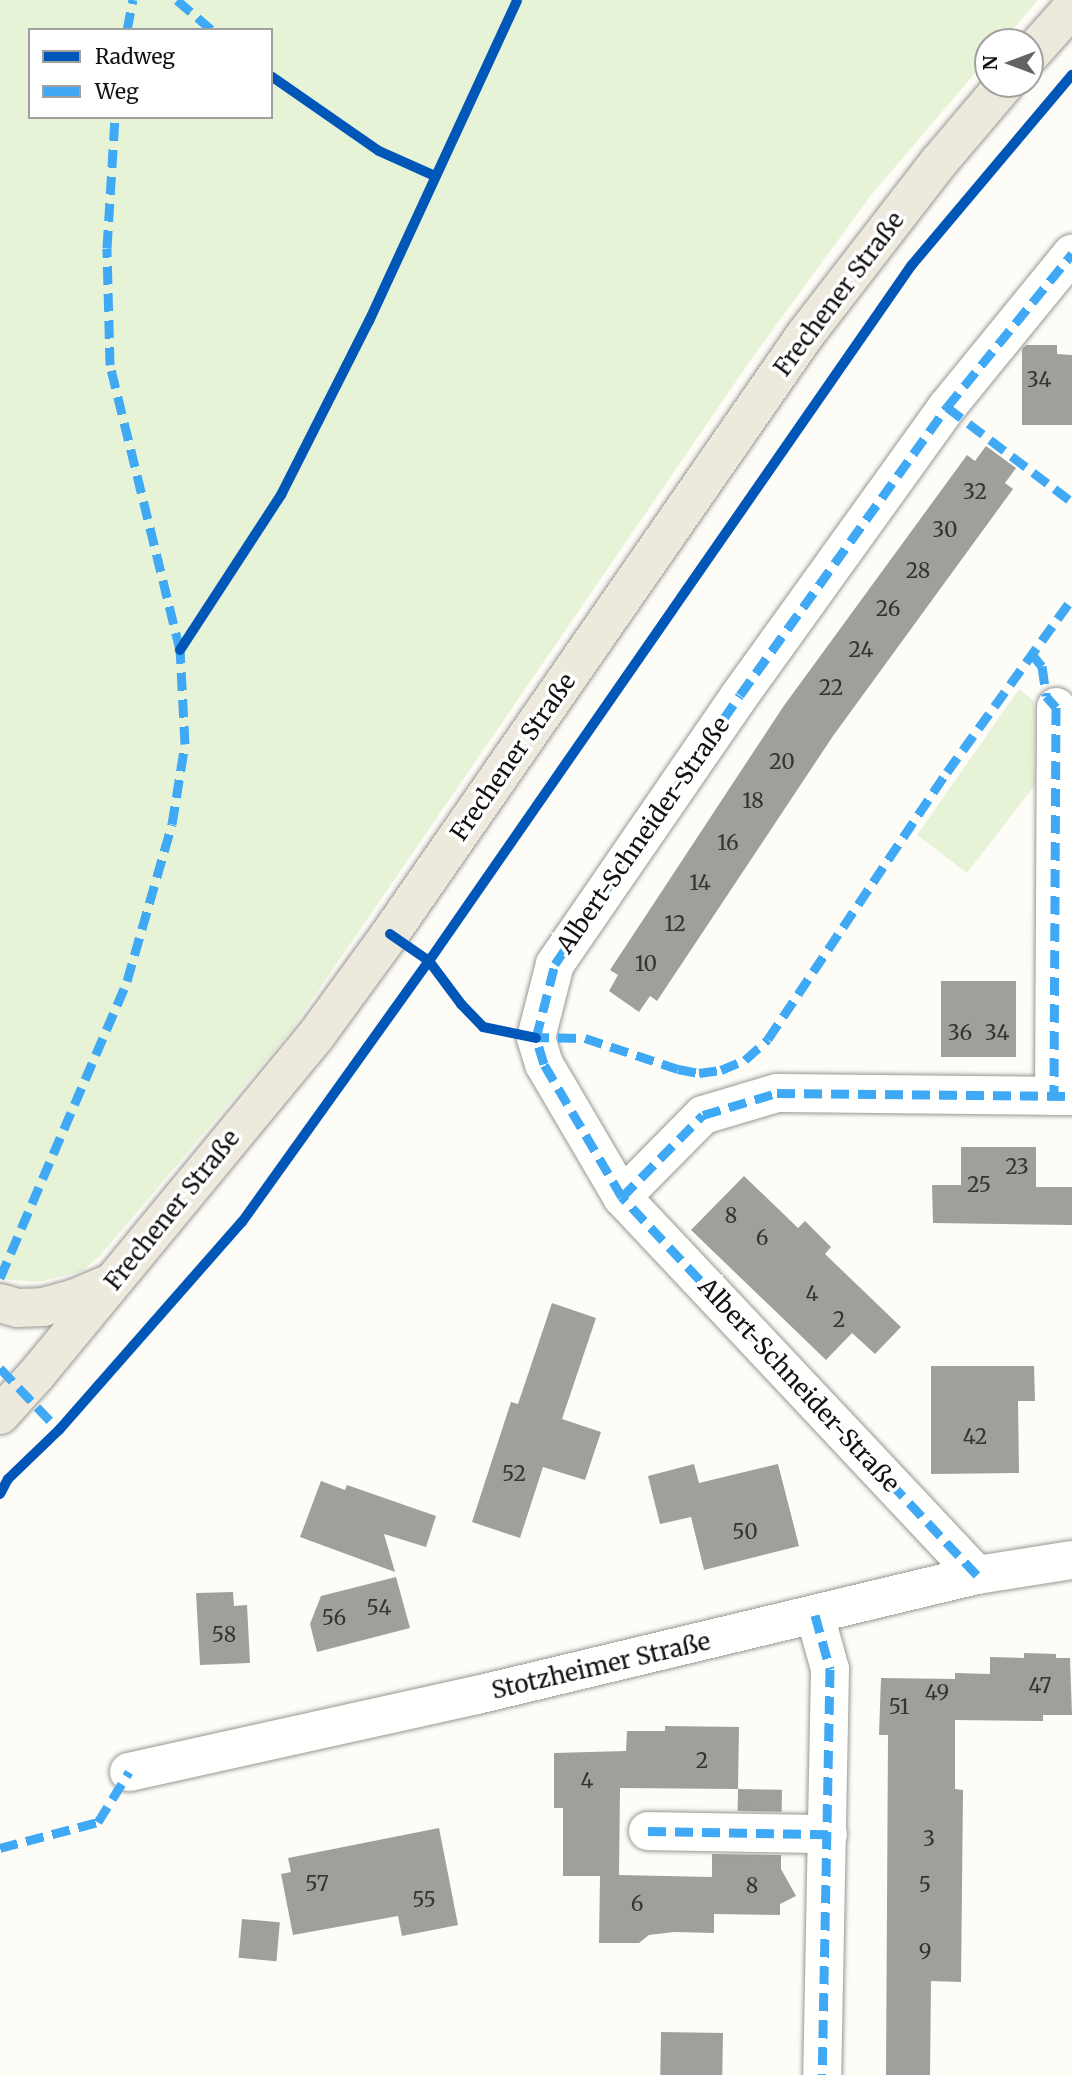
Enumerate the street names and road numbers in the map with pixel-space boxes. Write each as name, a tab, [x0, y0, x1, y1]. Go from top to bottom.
street label: Frechener Straße	[768, 206, 910, 382]
street label: Frechener Straße	[445, 668, 581, 846]
street label: Albert-Schneider-Straße	[550, 711, 736, 959]
street label: Frechener Straße	[99, 1124, 245, 1296]
street label: Albert-Schneider-Straße	[692, 1272, 906, 1498]
street label: Stotzheimer Straße	[489, 1627, 713, 1705]

